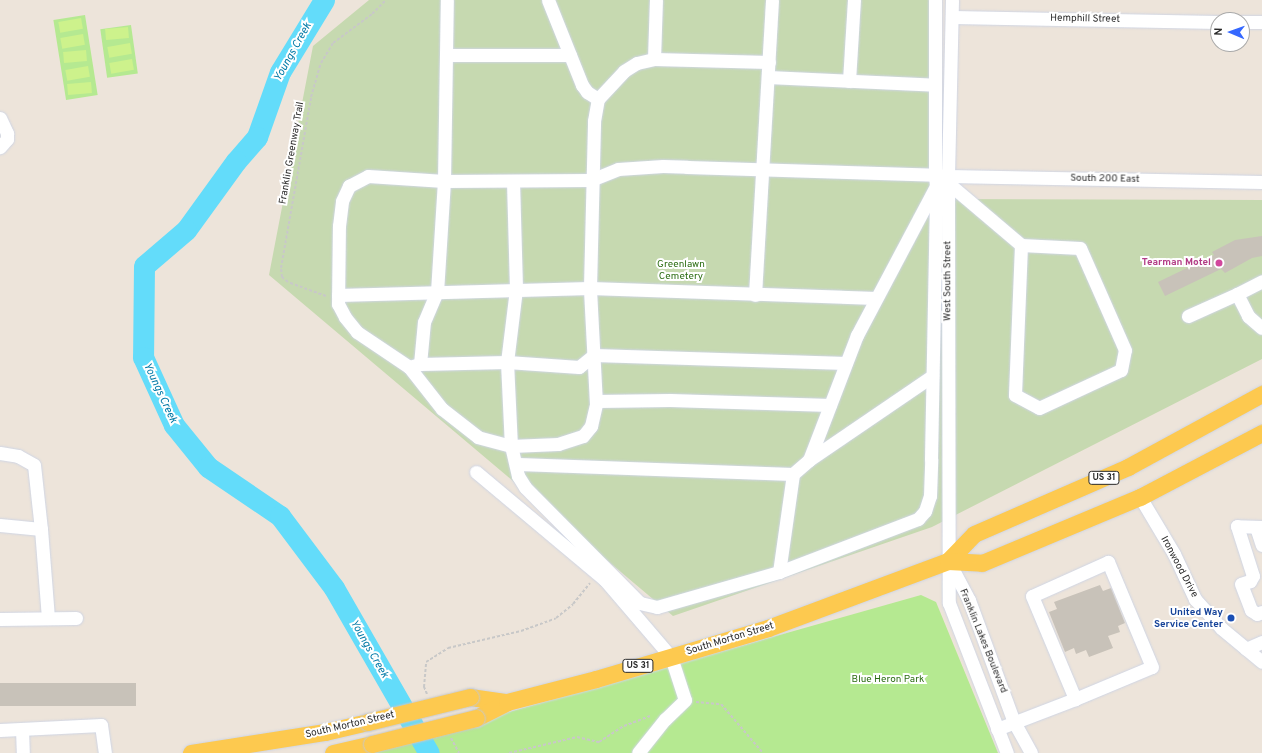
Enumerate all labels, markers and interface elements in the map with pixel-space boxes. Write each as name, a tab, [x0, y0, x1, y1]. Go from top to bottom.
street label: Hemphill Street	[1050, 12, 1120, 26]
north arrow	[1210, 12, 1250, 52]
water label: Youngs Creek	[271, 20, 315, 84]
text: N	[1212, 27, 1226, 36]
street label: Franklin Greenway Trail	[277, 101, 307, 205]
street label: South 200 East	[1070, 172, 1140, 186]
street label: West South Street	[942, 241, 954, 321]
place label: Tearman Motel	[1142, 257, 1211, 269]
park label: Greenlawn Cemetery	[657, 258, 705, 282]
marker: Tearman Motel	[1214, 258, 1224, 268]
water label: Youngs Creek	[140, 361, 180, 425]
road number: US 31	[1088, 471, 1120, 485]
street label: Ironwood Drive	[1158, 534, 1200, 600]
street label: Franklin Lakes Boulevard	[957, 587, 1009, 695]
place label: United Way Service Center	[1154, 606, 1223, 630]
marker: United Way Service Center	[1226, 613, 1236, 623]
water label: Youngs Creek	[347, 618, 391, 680]
street label: South Morton Street	[685, 620, 775, 658]
road number: US 31	[622, 659, 654, 673]
park label: Blue Heron Park	[852, 674, 924, 686]
street label: South Morton Street	[304, 709, 396, 741]

